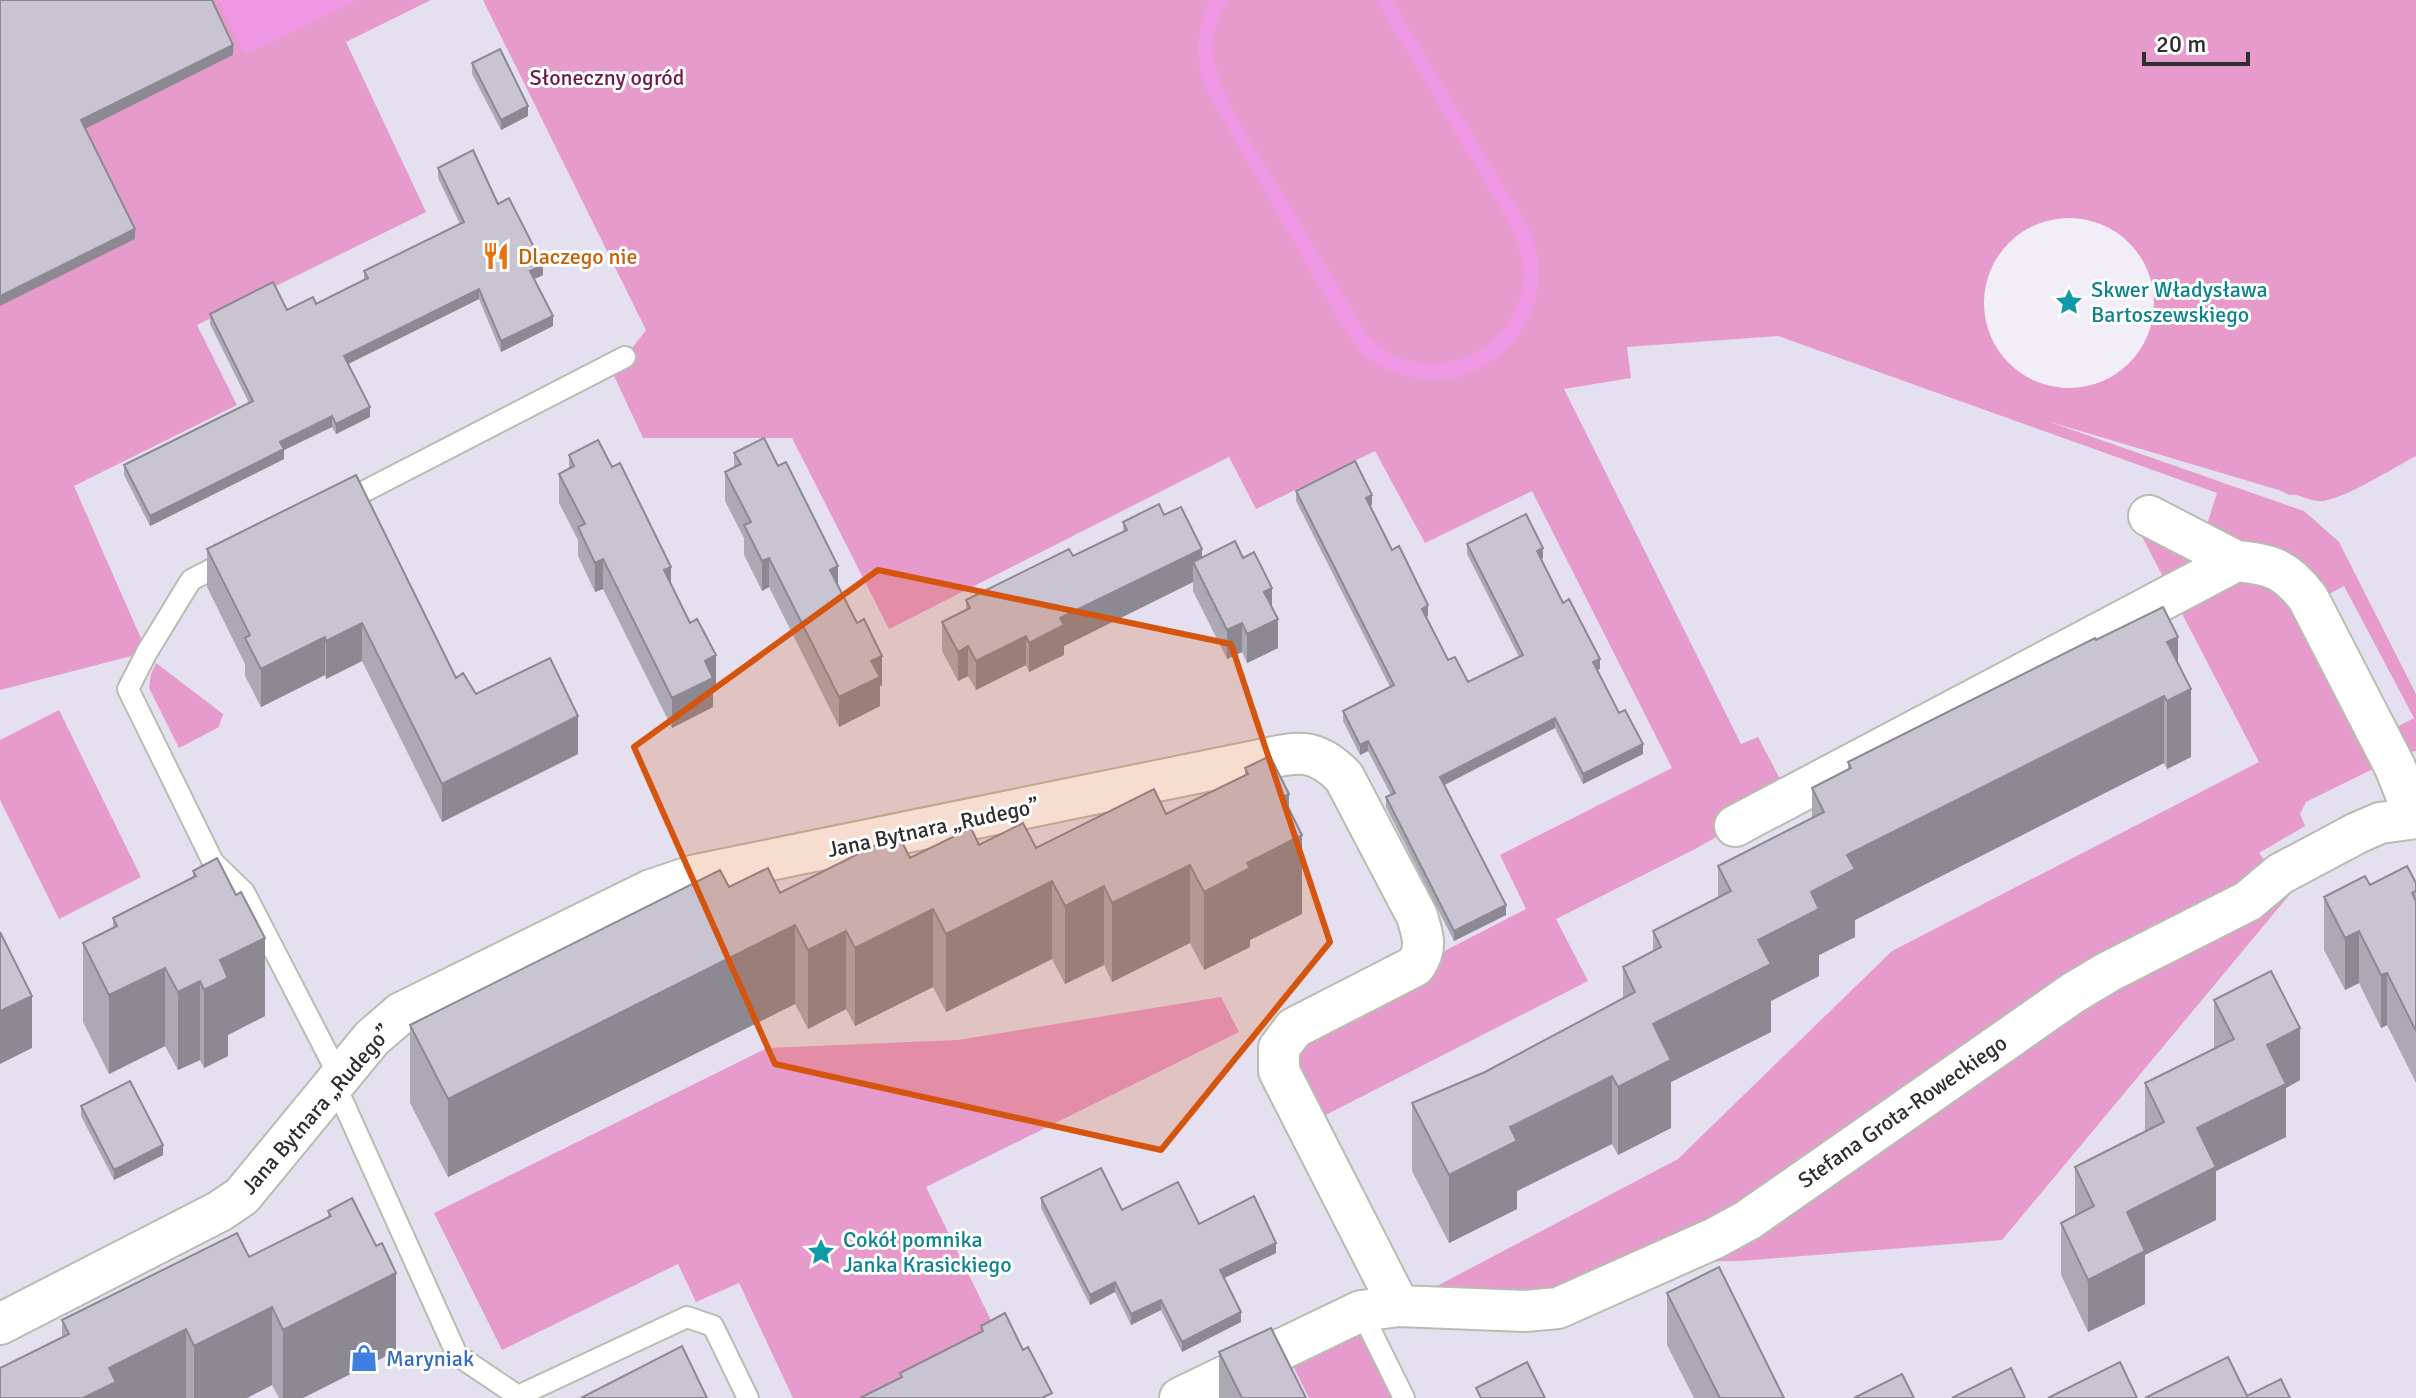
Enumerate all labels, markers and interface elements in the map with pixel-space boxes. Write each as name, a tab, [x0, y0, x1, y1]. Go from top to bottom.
scale bar	[2144, 16, 2248, 66]
text: 20 m	[2156, 29, 2206, 59]
park label: Słoneczny ogród	[530, 64, 684, 91]
restaurant icon: Dlaczego nie	[481, 241, 511, 271]
place label: Dlaczego nie	[518, 243, 638, 270]
place label: Skwer Władysława Bartoszewskiego	[2091, 276, 2268, 328]
place icon: Skwer Władysława Bartoszewskiego	[2054, 287, 2084, 317]
street label: Jana Bytnara „Rudego”	[825, 792, 1041, 863]
street label: Jana Bytnara „Rudego”	[235, 1019, 397, 1200]
street label: Stefana Grota-Roweckiego	[1793, 1029, 2012, 1194]
place label: Cokół pomnika Janka Krasickiego	[843, 1226, 1012, 1278]
place icon: Cokół pomnika Janka Krasickiego	[806, 1237, 836, 1267]
shop icon: Maryniak	[349, 1343, 379, 1373]
place label: Maryniak	[386, 1345, 474, 1372]

